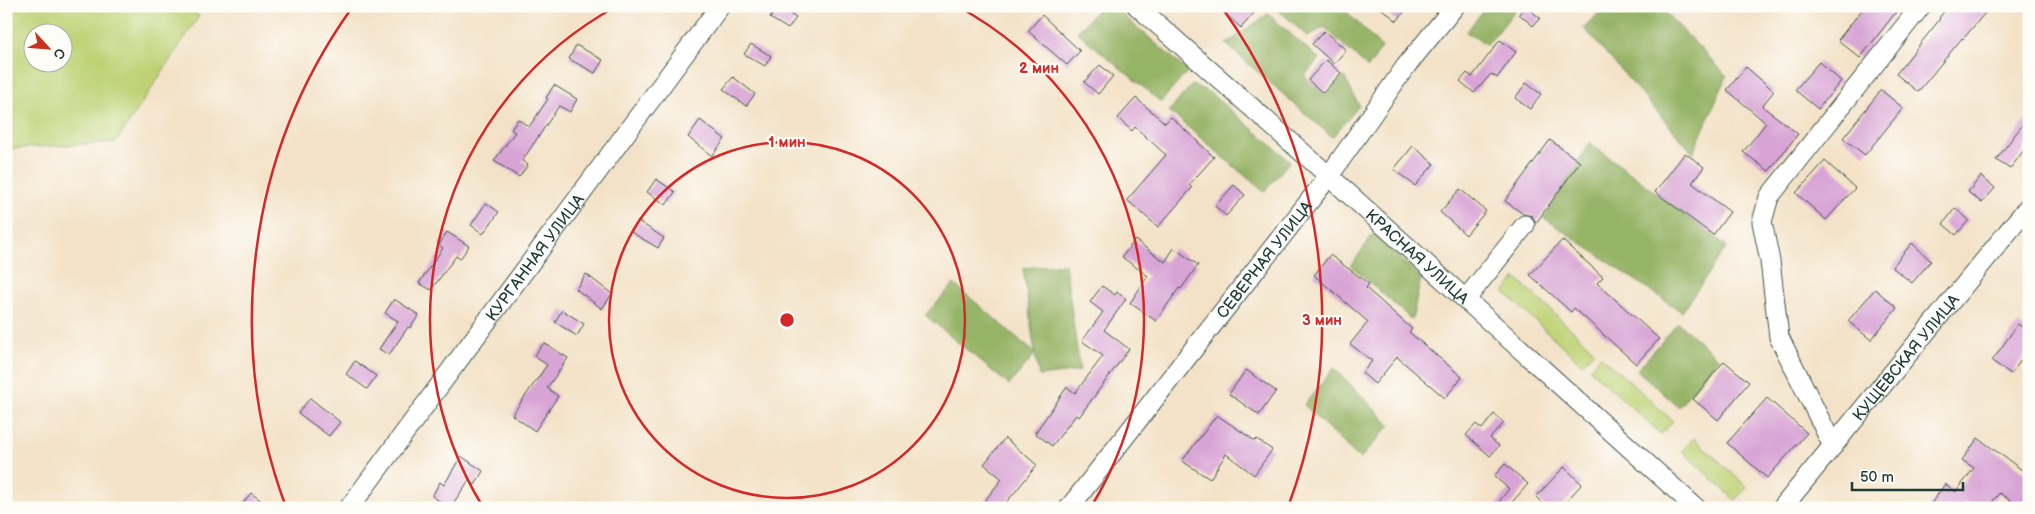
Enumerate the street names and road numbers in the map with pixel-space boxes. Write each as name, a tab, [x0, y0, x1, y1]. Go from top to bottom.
street label: КУРГАННАЯ УЛИЦА	[483, 191, 589, 325]
street label: СЕВЕРНАЯ УЛИЦА	[1213, 198, 1317, 323]
street label: КРАСНАЯ УЛИЦА	[1361, 206, 1472, 309]
street label: КУЩЕВСКАЯ УЛИЦА	[1849, 291, 1964, 425]

